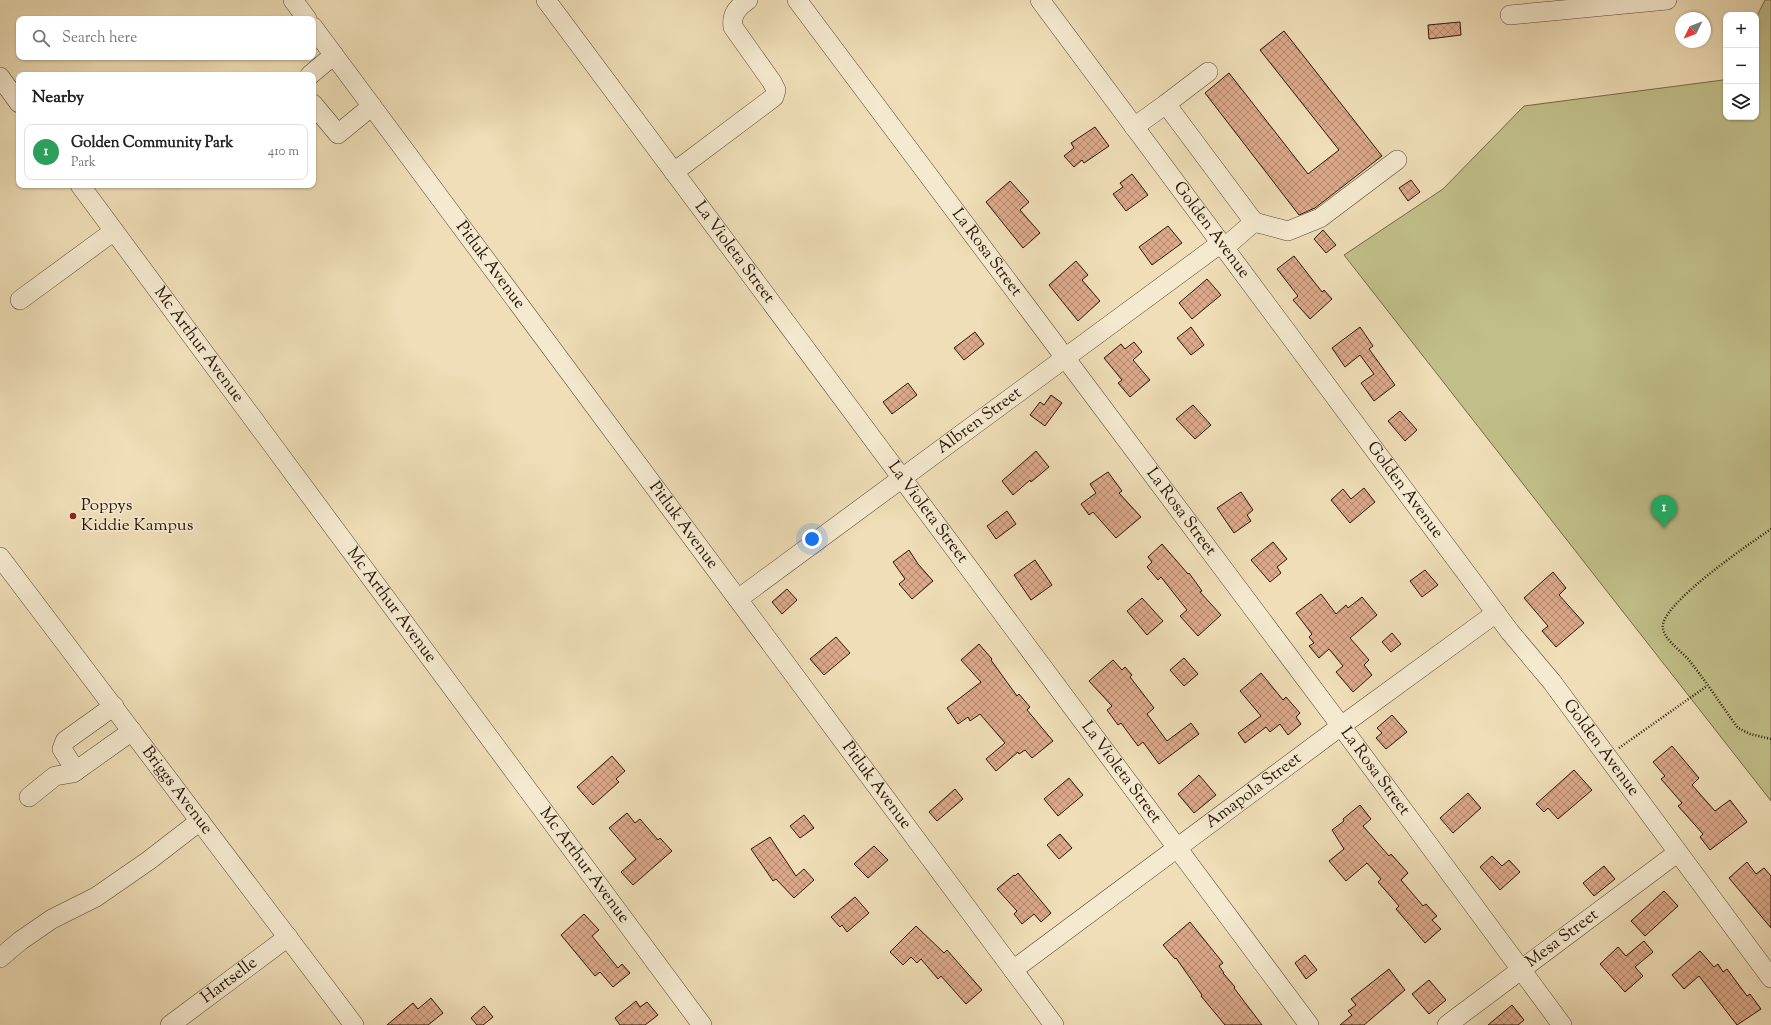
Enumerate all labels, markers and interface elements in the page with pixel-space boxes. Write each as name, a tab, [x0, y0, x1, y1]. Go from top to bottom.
north arrow	[1675, 12, 1711, 48]
map controls	[1723, 12, 1759, 120]
button: +	[1723, 12, 1759, 48]
search box	[16, 16, 316, 60]
icon: search	[30, 27, 52, 49]
text: Search here	[62, 28, 137, 49]
button: −	[1723, 48, 1759, 84]
button: layers	[1723, 84, 1759, 120]
text: Nearby	[32, 86, 84, 110]
text: Golden Community Park	[71, 133, 234, 154]
text: 1	[44, 143, 48, 161]
text: 410 m	[268, 143, 299, 161]
text: Park	[71, 154, 96, 172]
street label: Golden Avenue	[1167, 177, 1255, 284]
street label: La Violeta Street	[688, 197, 780, 309]
street label: La Rosa Street	[945, 204, 1028, 302]
street label: Pitluk Avenue	[449, 217, 531, 314]
street label: Mc Arthur Avenue	[147, 282, 249, 408]
street label: Albren Street	[932, 382, 1027, 460]
street label: Golden Avenue	[1360, 437, 1449, 544]
street label: La Violeta Street	[881, 456, 974, 569]
street label: La Rosa Street	[1140, 463, 1222, 561]
street label: Pitluk Avenue	[643, 477, 724, 575]
place label: Poppys Kiddie Kampus	[81, 494, 194, 538]
pin: 1	[1651, 495, 1677, 528]
marker: Poppys Kiddie Kampus	[68, 511, 78, 521]
your location	[802, 529, 822, 549]
street label: Mc Arthur Avenue	[340, 542, 442, 668]
street label: Golden Avenue	[1557, 694, 1645, 802]
street label: La Violeta Street	[1075, 716, 1167, 829]
street label: La Rosa Street	[1334, 722, 1416, 821]
street label: Pitluk Avenue	[836, 737, 917, 835]
street label: Briggs Avenue	[135, 741, 218, 840]
street label: Amapola Street	[1201, 747, 1307, 835]
street label: Mc Arthur Avenue	[533, 803, 635, 929]
street label: Mesa Street	[1521, 903, 1604, 974]
street label: Hartselle	[196, 952, 263, 1010]

